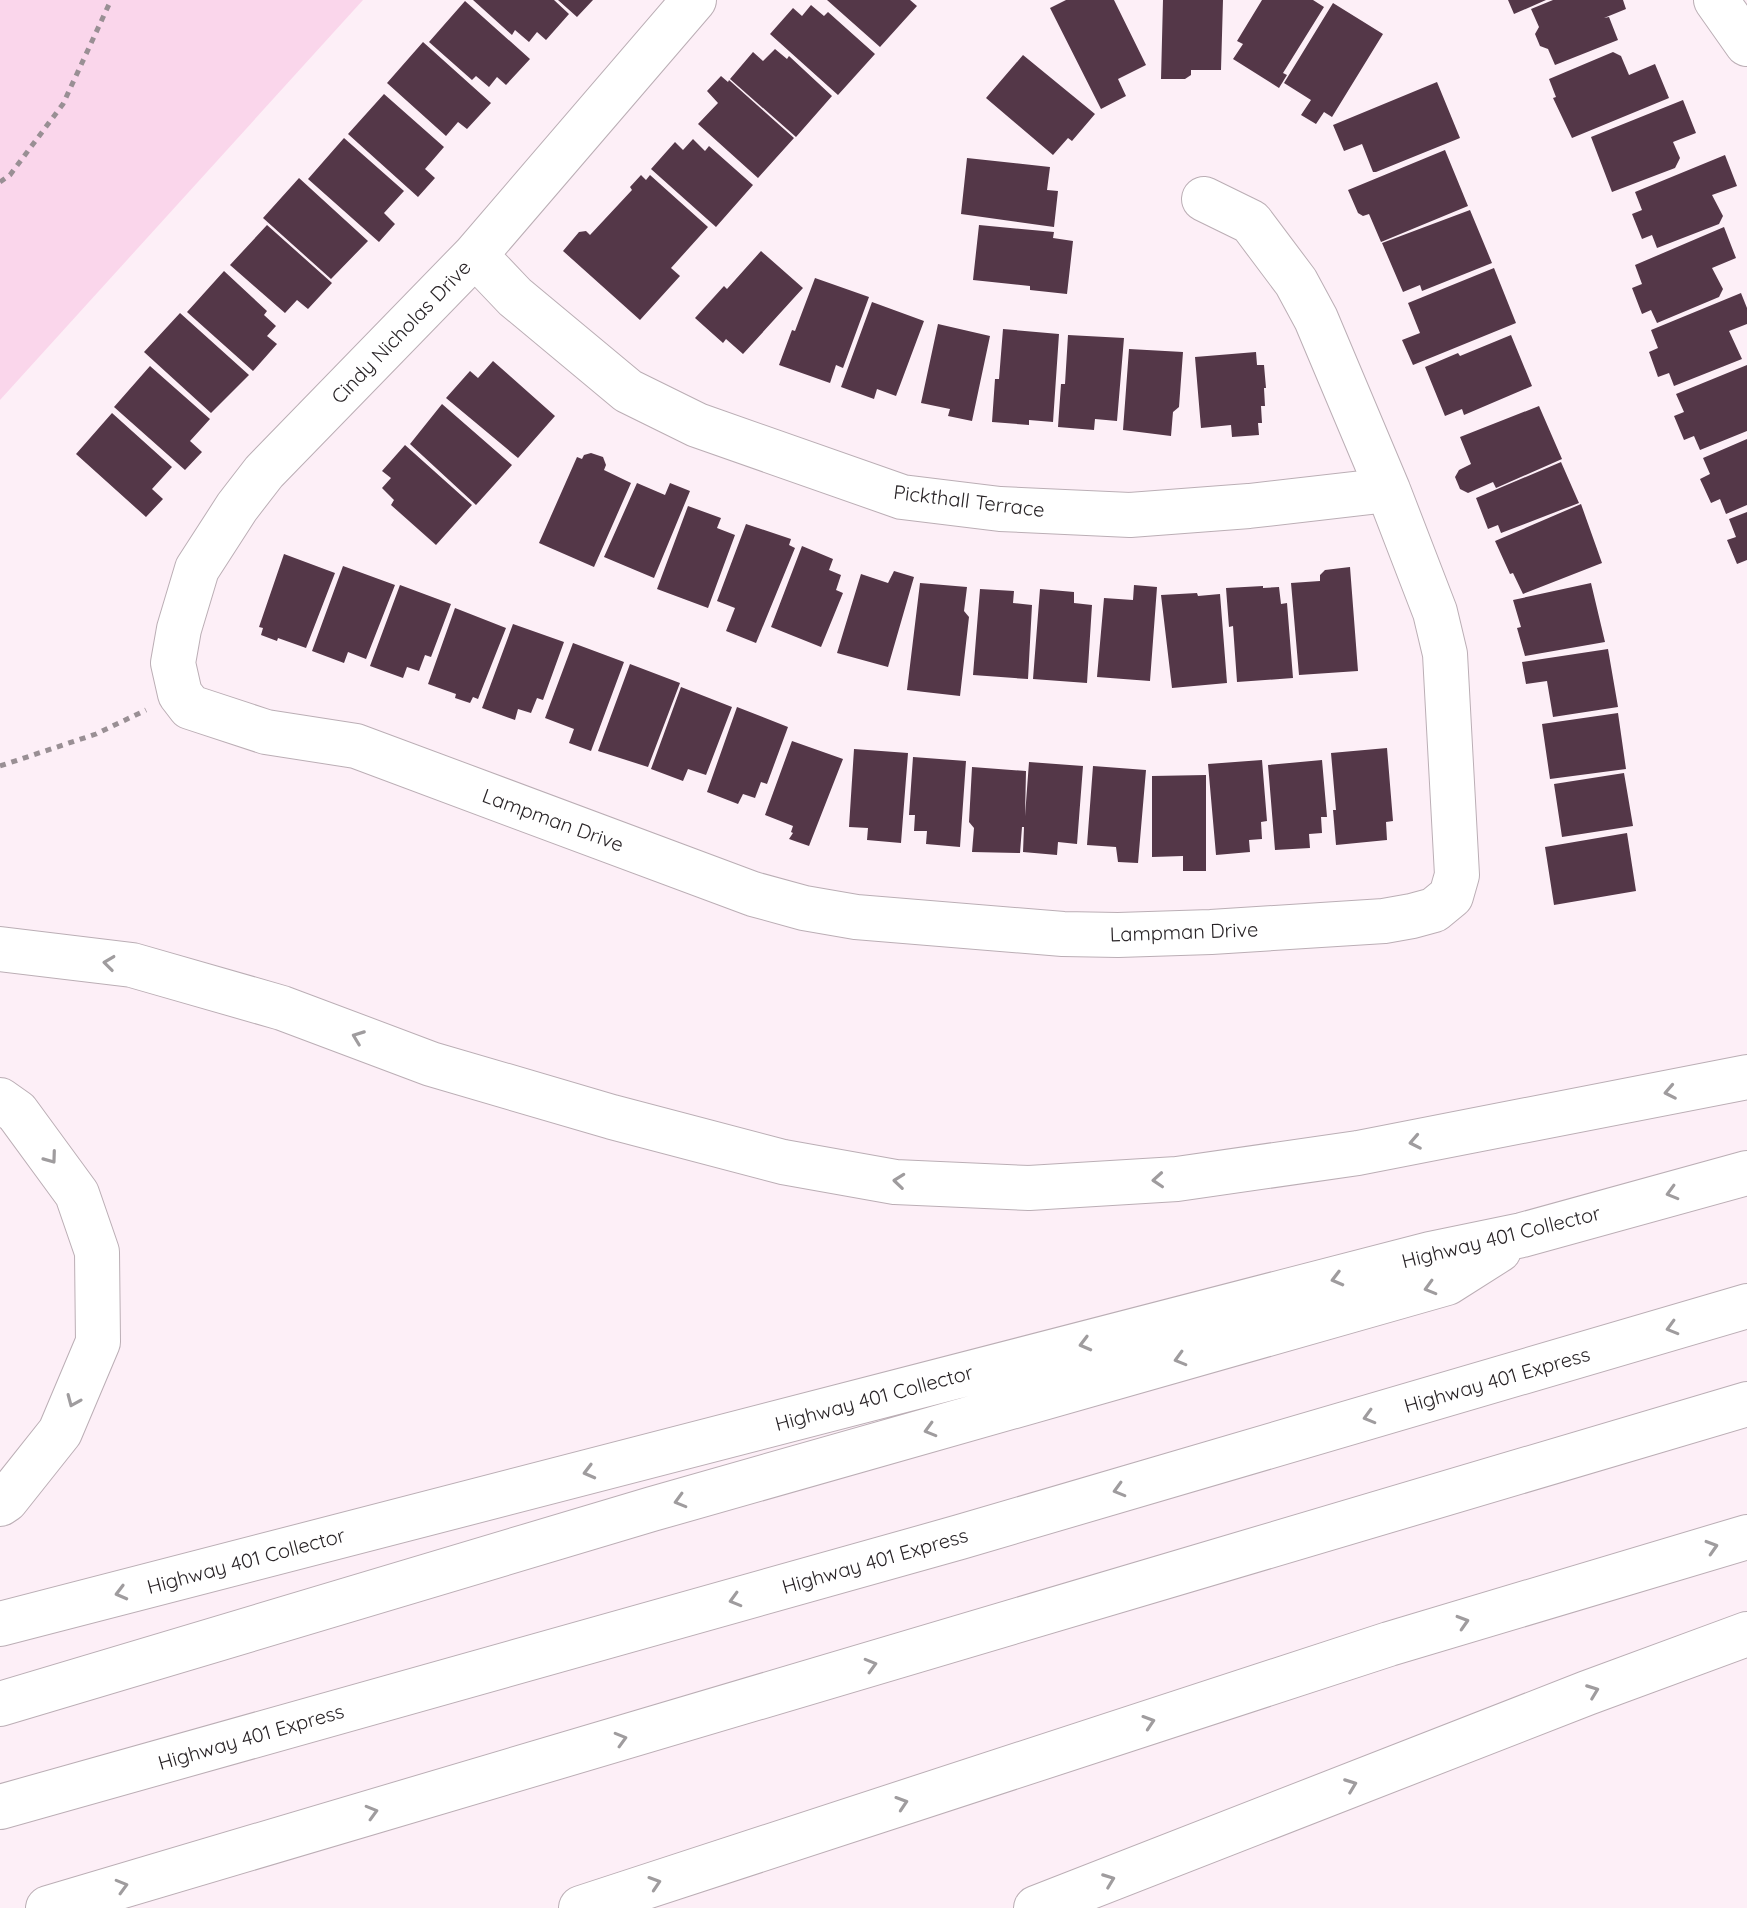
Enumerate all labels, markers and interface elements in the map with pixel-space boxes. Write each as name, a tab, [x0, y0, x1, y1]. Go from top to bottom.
street label: Cindy Nicholas Drive	[326, 255, 476, 409]
street label: Pickthall Terrace	[892, 479, 1046, 522]
street label: Lampman Drive	[479, 782, 627, 857]
street label: Lampman Drive	[1109, 916, 1259, 947]
one-way arrow	[102, 954, 115, 971]
one-way arrow	[352, 1030, 366, 1046]
one-way arrow	[1664, 1083, 1678, 1100]
one-way arrow	[1409, 1133, 1423, 1150]
one-way arrow	[41, 1150, 56, 1164]
one-way arrow	[1151, 1171, 1164, 1188]
one-way arrow	[892, 1173, 905, 1190]
one-way arrow	[1665, 1184, 1679, 1201]
street label: Highway 401 Collector	[1399, 1200, 1603, 1273]
one-way arrow	[1330, 1269, 1344, 1286]
one-way arrow	[1424, 1278, 1437, 1295]
one-way arrow	[1666, 1319, 1680, 1335]
one-way arrow	[1078, 1334, 1092, 1351]
street label: Highway 401 Express	[1401, 1341, 1593, 1418]
one-way arrow	[1173, 1350, 1187, 1366]
street label: Highway 401 Collector	[772, 1359, 976, 1436]
one-way arrow	[66, 1393, 83, 1407]
one-way arrow	[1362, 1408, 1376, 1424]
one-way arrow	[923, 1421, 937, 1437]
one-way arrow	[583, 1462, 597, 1479]
one-way arrow	[1113, 1481, 1127, 1497]
one-way arrow	[673, 1492, 687, 1508]
street label: Highway 401 Collector	[144, 1522, 348, 1599]
street label: Highway 401 Express	[779, 1522, 971, 1599]
one-way arrow	[1705, 1540, 1719, 1556]
one-way arrow	[114, 1584, 128, 1601]
one-way arrow	[728, 1591, 742, 1608]
one-way arrow	[1456, 1615, 1470, 1631]
one-way arrow	[863, 1658, 877, 1674]
one-way arrow	[1585, 1684, 1599, 1701]
street label: Highway 401 Express	[155, 1698, 347, 1775]
one-way arrow	[1142, 1715, 1156, 1731]
one-way arrow	[614, 1732, 628, 1748]
one-way arrow	[1343, 1778, 1357, 1795]
one-way arrow	[894, 1796, 908, 1812]
one-way arrow	[364, 1805, 378, 1821]
one-way arrow	[1101, 1873, 1115, 1890]
one-way arrow	[648, 1876, 661, 1892]
one-way arrow	[115, 1879, 129, 1895]

